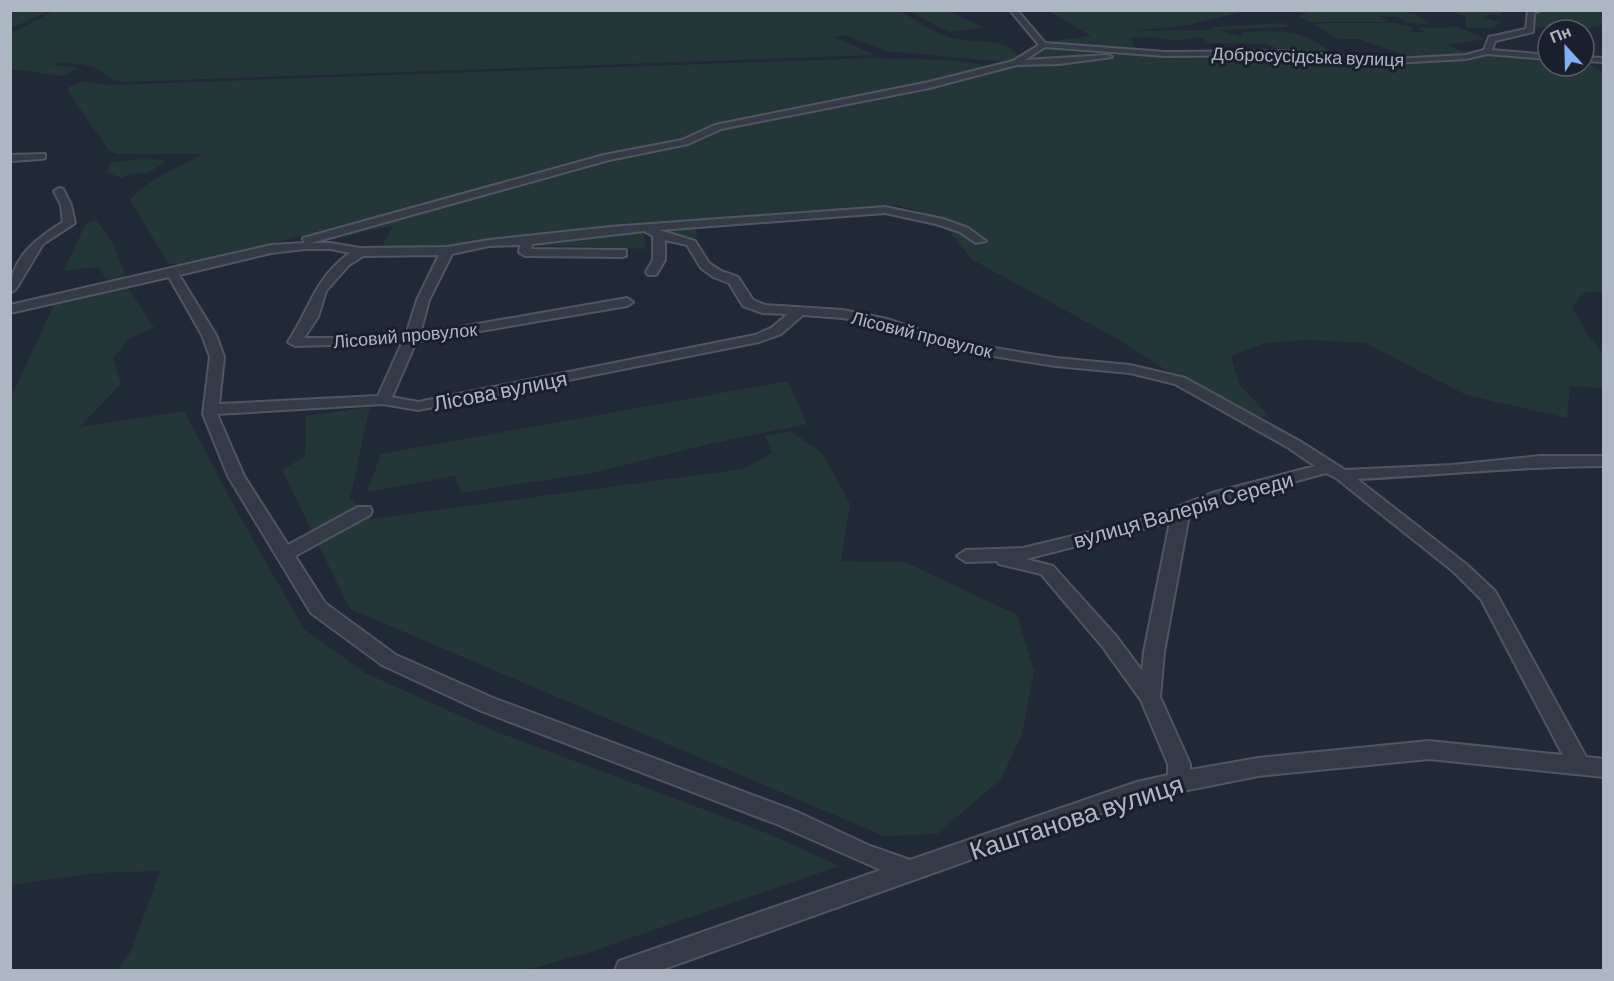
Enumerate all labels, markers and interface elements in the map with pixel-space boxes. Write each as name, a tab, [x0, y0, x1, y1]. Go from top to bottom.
north arrow	[1536, 18, 1596, 78]
text: Пн	[1547, 21, 1574, 46]
street label: Добросусідська вулиця	[1211, 42, 1405, 70]
street label: Лісовий провулок	[849, 306, 995, 362]
street label: Лісовий провулок	[332, 318, 478, 352]
street label: Лісова вулиця	[431, 365, 569, 415]
street label: вулиця Валерія Середи	[1070, 466, 1296, 552]
street label: Каштанова вулиця	[965, 767, 1187, 865]

